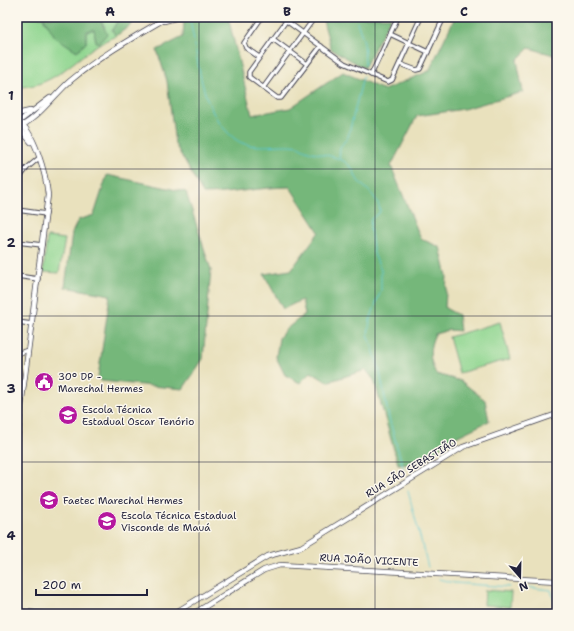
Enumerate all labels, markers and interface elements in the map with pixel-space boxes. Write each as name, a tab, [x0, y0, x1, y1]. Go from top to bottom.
text: A	[105, 3, 115, 20]
text: B	[283, 3, 291, 20]
text: C	[460, 3, 468, 20]
text: 1	[8, 87, 14, 104]
text: 2	[6, 234, 16, 251]
place label: 30º DP - Marechal Hermes	[58, 370, 143, 395]
public building icon: 30º DP - Marechal Hermes	[33, 371, 55, 393]
text: 3	[6, 380, 16, 397]
place label: Escola Técnica Estadual Oscar Tenório	[82, 403, 194, 428]
school or university icon: Escola Técnica Estadual Oscar Tenório	[57, 404, 79, 426]
street label: RUA SÃO SEBASTIÃO	[363, 436, 459, 500]
school or university icon: Faetec Marechal Hermes	[38, 489, 60, 511]
place label: Faetec Marechal Hermes	[63, 494, 183, 507]
place label: Escola Técnica Estadual Visconde de Mauá	[121, 509, 236, 534]
school or university icon: Escola Técnica Estadual Visconde de Mauá	[96, 510, 118, 532]
text: 4	[6, 527, 16, 544]
street label: RUA JOÃO VICENTE	[319, 551, 419, 569]
north arrow	[500, 557, 540, 597]
scale bar	[36, 571, 147, 597]
text: 200 m	[42, 577, 81, 593]
text: N	[516, 577, 530, 595]

